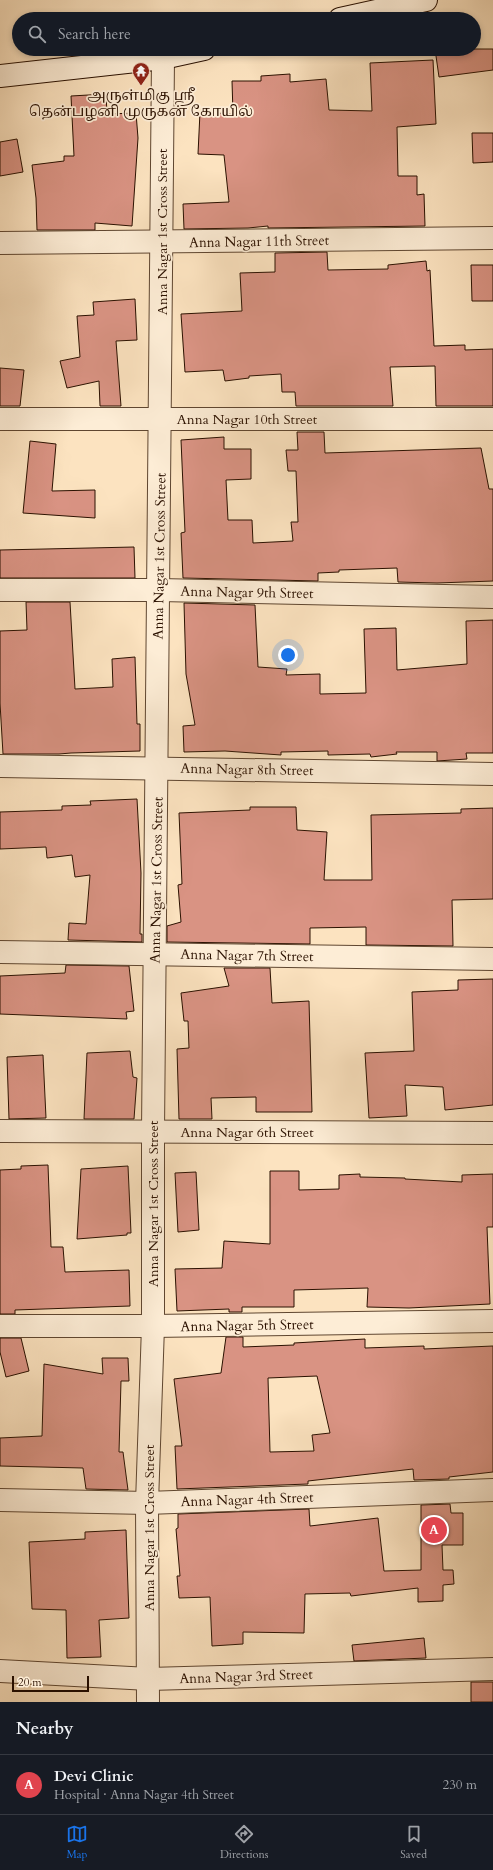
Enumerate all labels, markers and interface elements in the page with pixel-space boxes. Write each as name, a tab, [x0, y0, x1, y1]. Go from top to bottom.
search box	[12, 12, 481, 56]
icon: search	[26, 23, 48, 45]
text: Search here	[58, 24, 131, 44]
temple icon: அருள்மிகு ஶ்ரீ தென்பழனி முருகன் கோயில்	[131, 61, 151, 86]
place label: அருள்மிகு ஶ்ரீ தென்பழனி முருகன் கோயில்	[29, 86, 253, 121]
street label: Anna Nagar 1st Cross Street	[153, 148, 172, 315]
street label: Anna Nagar 11th Street	[189, 231, 330, 252]
street label: Anna Nagar 10th Street	[177, 410, 318, 429]
street label: Anna Nagar 1st Cross Street	[149, 472, 170, 639]
street label: Anna Nagar 9th Street	[180, 582, 314, 603]
your location	[278, 645, 298, 665]
street label: Anna Nagar 8th Street	[180, 759, 314, 780]
street label: Anna Nagar 1st Cross Street	[146, 796, 167, 963]
street label: Anna Nagar 7th Street	[180, 945, 314, 966]
street label: Anna Nagar 1st Cross Street	[144, 1120, 163, 1287]
street label: Anna Nagar 6th Street	[180, 1123, 314, 1142]
street label: Anna Nagar 5th Street	[180, 1315, 314, 1336]
street label: Anna Nagar 1st Cross Street	[140, 1444, 159, 1611]
street label: Anna Nagar 4th Street	[180, 1488, 314, 1511]
pin: A	[421, 1515, 447, 1545]
street label: Anna Nagar 3rd Street	[179, 1665, 314, 1688]
scale bar	[12, 1674, 89, 1693]
text: 20 m	[18, 1675, 42, 1690]
text: Nearby	[16, 1717, 73, 1740]
text: Devi Clinic	[54, 1766, 133, 1786]
text: A	[24, 1776, 34, 1794]
text: 230 m	[443, 1776, 477, 1794]
text: Hospital · Anna Nagar 4th Street	[54, 1786, 234, 1804]
tab: Map	[66, 1823, 88, 1862]
tab: Directions	[220, 1823, 268, 1862]
tab: Saved	[400, 1823, 427, 1862]

